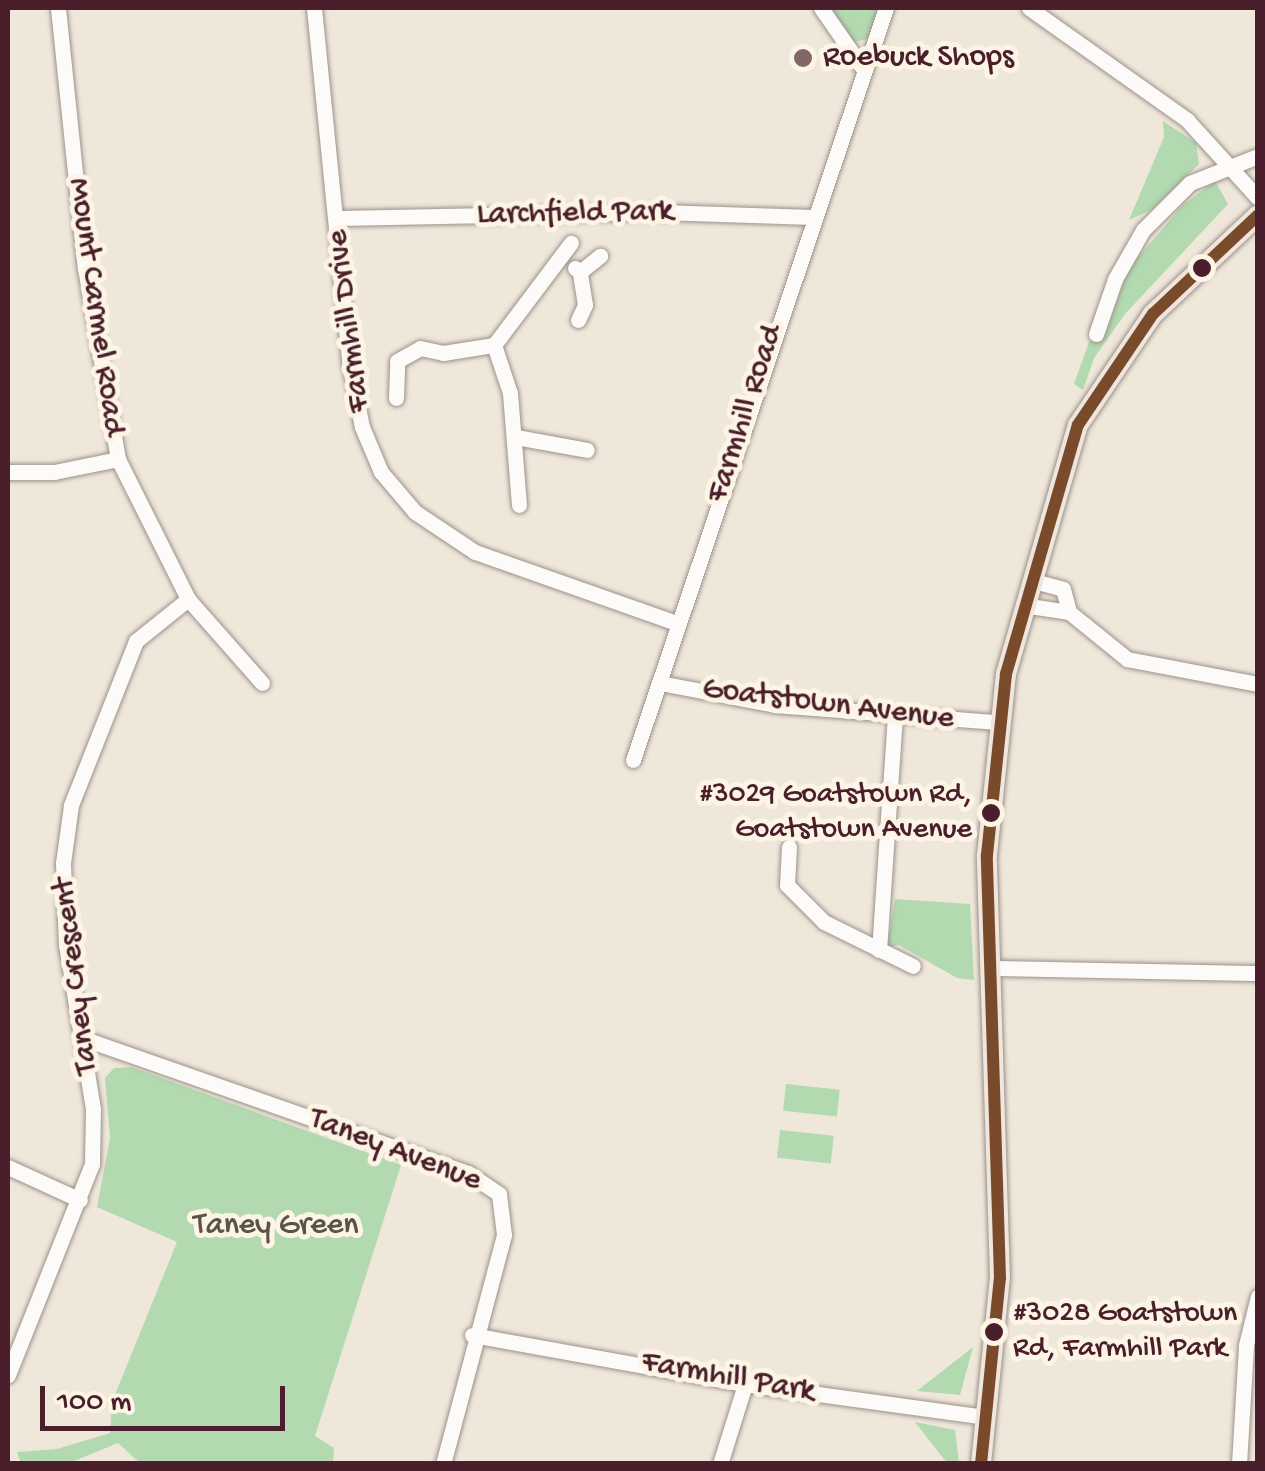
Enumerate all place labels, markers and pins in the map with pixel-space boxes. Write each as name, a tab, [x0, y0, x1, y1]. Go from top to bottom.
place label: Roebuck Shops	[823, 39, 1014, 77]
marker: Roebuck Shops	[792, 47, 814, 69]
unlabelled marker	[1192, 258, 1212, 278]
place label: #3029 Goatstown Rd, Goatstown Avenue	[699, 778, 972, 848]
marker: #3029 Goatstown Rd, Goatstown Avenue	[981, 803, 1001, 823]
place label: #3028 Goatstown Rd, Farmhill Park	[1013, 1297, 1237, 1368]
marker: #3028 Goatstown Rd, Farmhill Park	[984, 1322, 1004, 1342]

